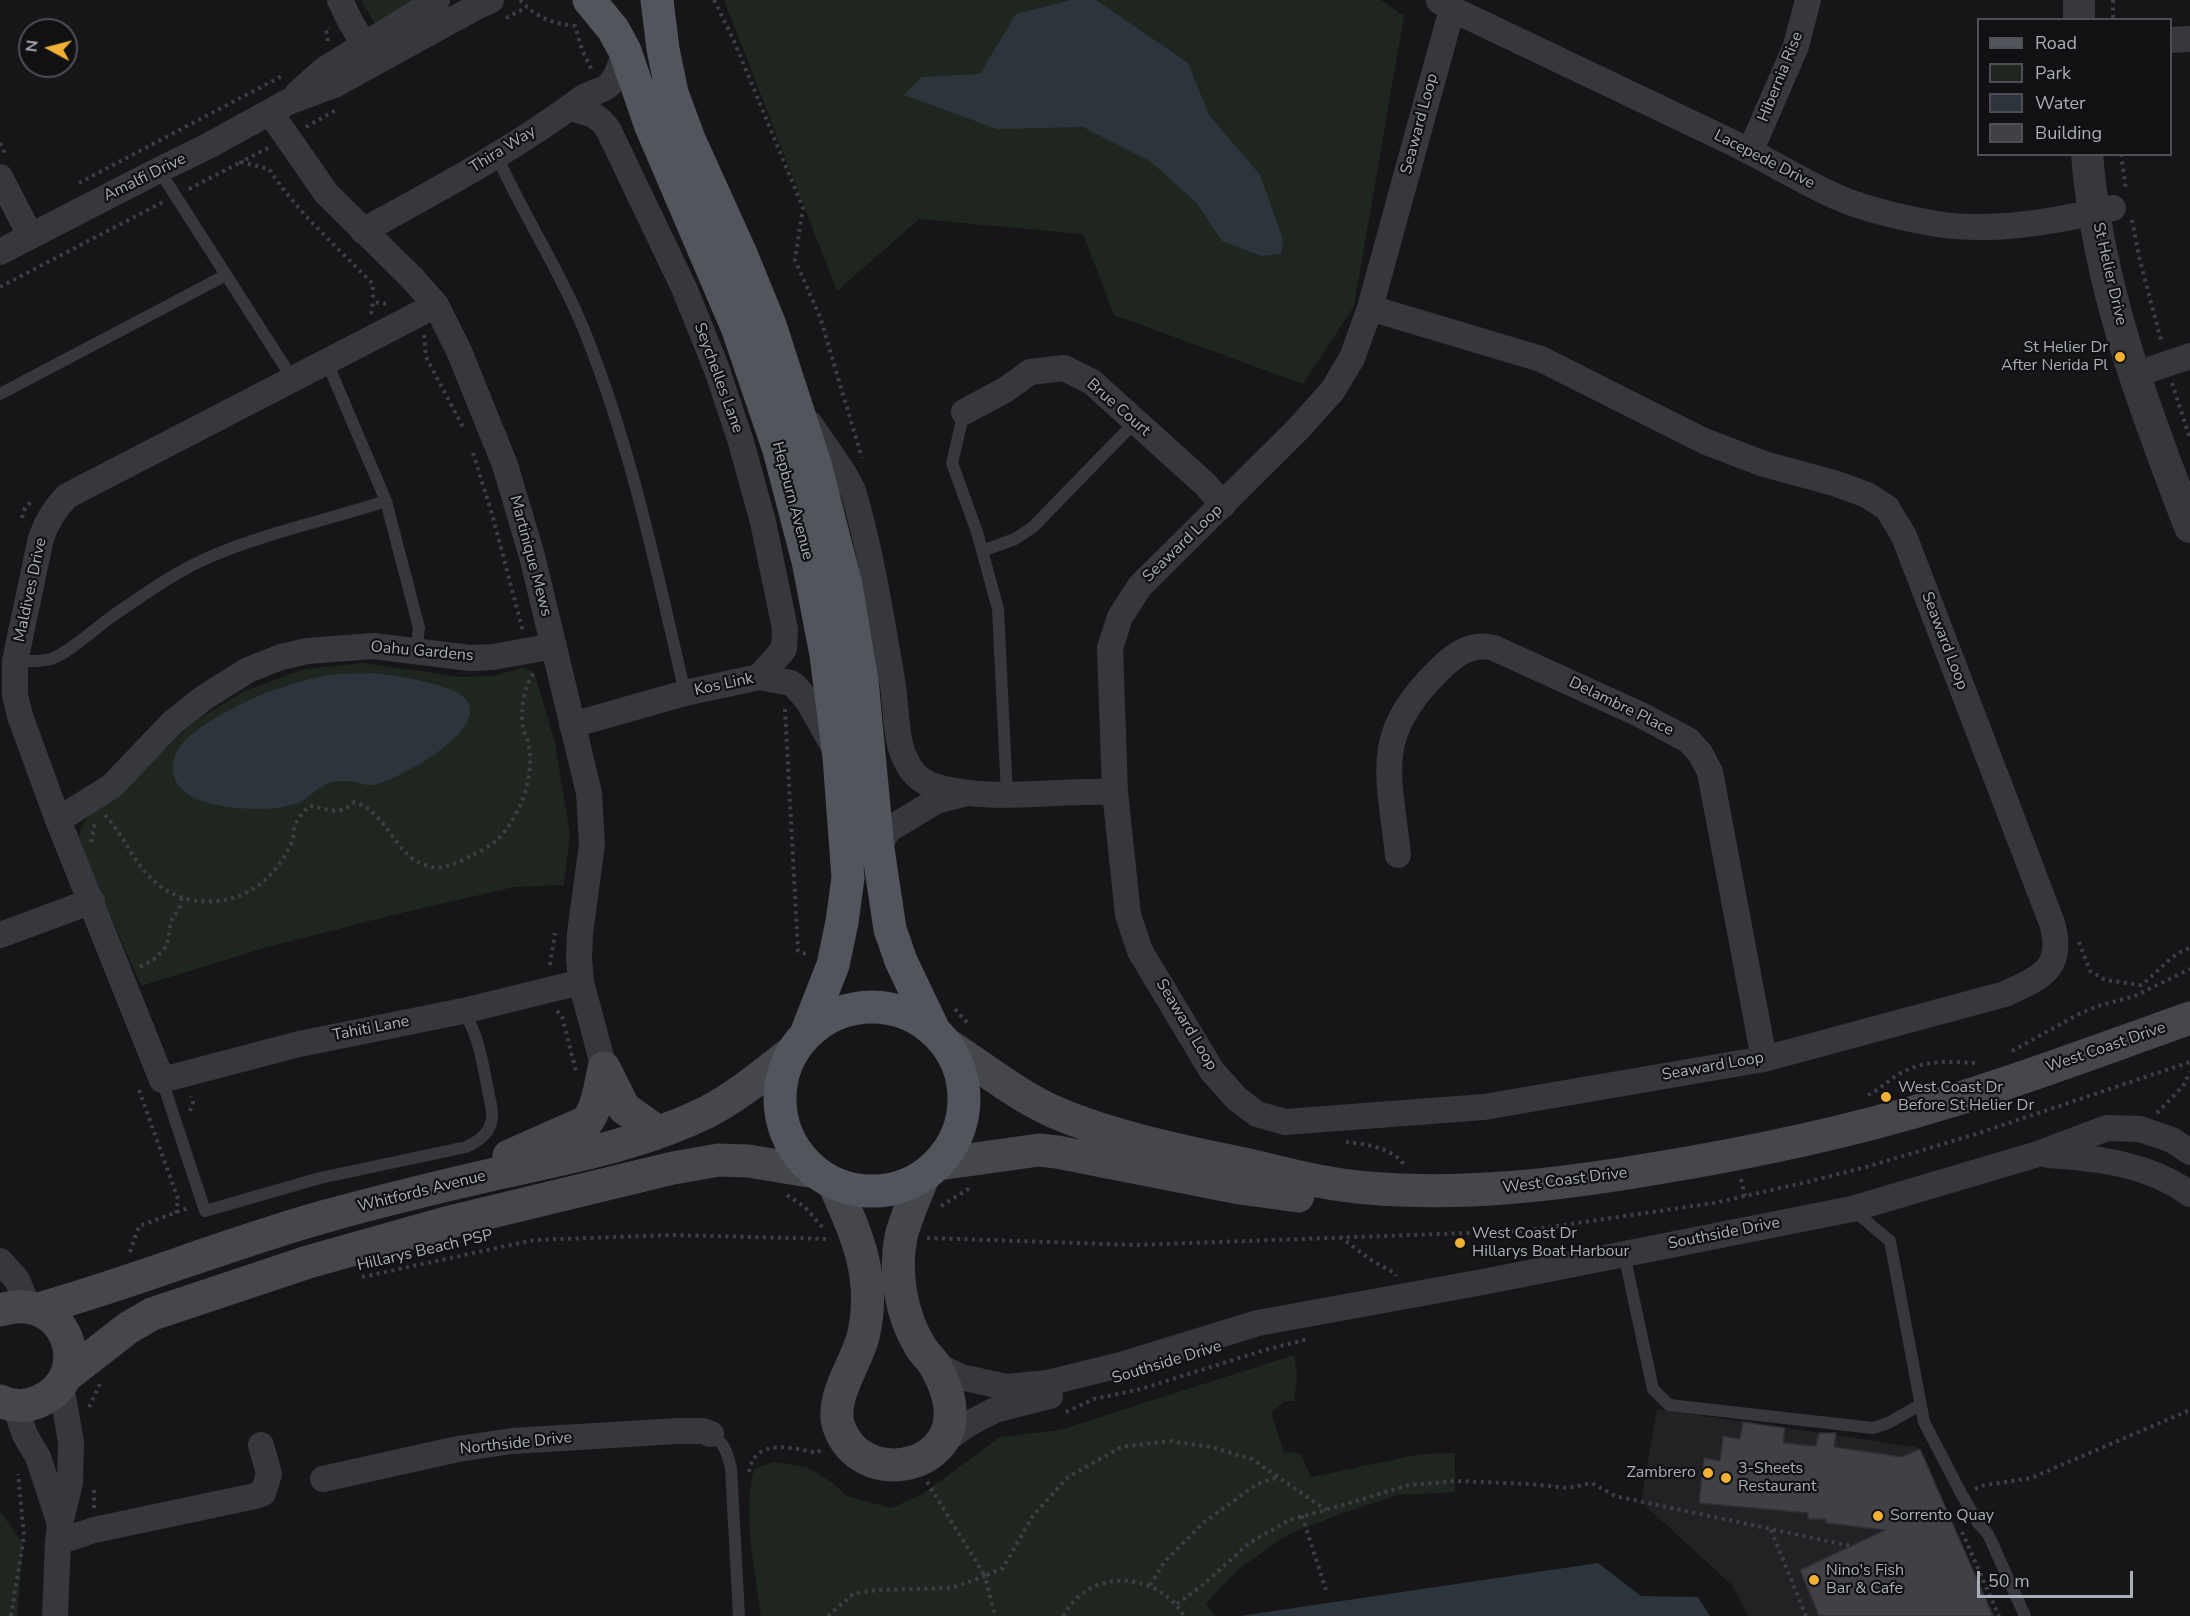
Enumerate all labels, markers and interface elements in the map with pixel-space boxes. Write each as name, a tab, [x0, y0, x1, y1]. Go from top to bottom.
north arrow	[18, 18, 78, 78]
legend	[1977, 18, 2172, 156]
street label: Hibernia Rise	[1754, 29, 1808, 125]
text: Road	[2035, 31, 2077, 55]
text: N	[20, 39, 44, 53]
text: Park	[2035, 61, 2071, 85]
street label: Seaward Loop	[1397, 72, 1443, 176]
text: Water	[2035, 91, 2086, 115]
text: Building	[2035, 121, 2102, 145]
street label: Thira Way	[467, 122, 539, 178]
street label: Lacepede Drive	[1710, 126, 1818, 194]
street label: Amalfi Drive	[101, 150, 189, 206]
street label: St Helier Drive	[2088, 221, 2130, 327]
street label: Seychelles Lane	[689, 320, 747, 436]
place label: St Helier Dr After Nerida Pl	[2001, 338, 2108, 376]
marker: St Helier Dr After Nerida Pl	[2113, 350, 2127, 364]
street label: Brue Court	[1082, 375, 1154, 441]
street label: Hepburn Avenue	[767, 440, 817, 562]
street label: Martinique Mews	[505, 493, 555, 619]
street label: Seaward Loop	[1139, 501, 1227, 587]
street label: Maldives Drive	[11, 536, 51, 644]
street label: Seaward Loop	[1917, 589, 1971, 693]
street label: Oahu Gardens	[370, 638, 474, 666]
street label: Kos Link	[693, 669, 755, 701]
street label: Delambre Place	[1566, 673, 1676, 741]
street label: Seaward Loop	[1151, 976, 1221, 1074]
street label: Tahiti Lane	[331, 1012, 411, 1046]
street label: West Coast Drive	[2044, 1019, 2168, 1077]
street label: Seaward Loop	[1660, 1049, 1766, 1085]
place label: West Coast Dr Before St Helier Dr	[1898, 1078, 2034, 1116]
marker: West Coast Dr Before St Helier Dr	[1879, 1090, 1893, 1104]
street label: West Coast Drive	[1502, 1164, 1628, 1198]
street label: Whitfords Avenue	[356, 1167, 488, 1217]
street label: Southside Drive	[1666, 1214, 1782, 1254]
place label: West Coast Dr Hillarys Boat Harbour	[1472, 1224, 1629, 1262]
street label: Hillarys Beach PSP	[355, 1226, 495, 1276]
marker: West Coast Dr Hillarys Boat Harbour	[1453, 1236, 1467, 1250]
street label: Southside Drive	[1110, 1337, 1224, 1389]
street label: Northside Drive	[459, 1429, 573, 1459]
place label: 3-Sheets Restaurant	[1738, 1459, 1817, 1497]
place label: Zambrero	[1627, 1463, 1696, 1483]
marker: Zambrero	[1701, 1466, 1715, 1480]
marker: 3-Sheets Restaurant	[1719, 1471, 1733, 1485]
place label: Sorrento Quay	[1890, 1506, 1994, 1526]
marker: Sorrento Quay	[1871, 1509, 1885, 1523]
scale bar	[1980, 1559, 2136, 1597]
place label: Nino's Fish Bar & Cafe	[1826, 1561, 1904, 1599]
text: 50 m	[1988, 1569, 2030, 1593]
marker: Nino's Fish Bar & Cafe	[1807, 1573, 1821, 1587]

